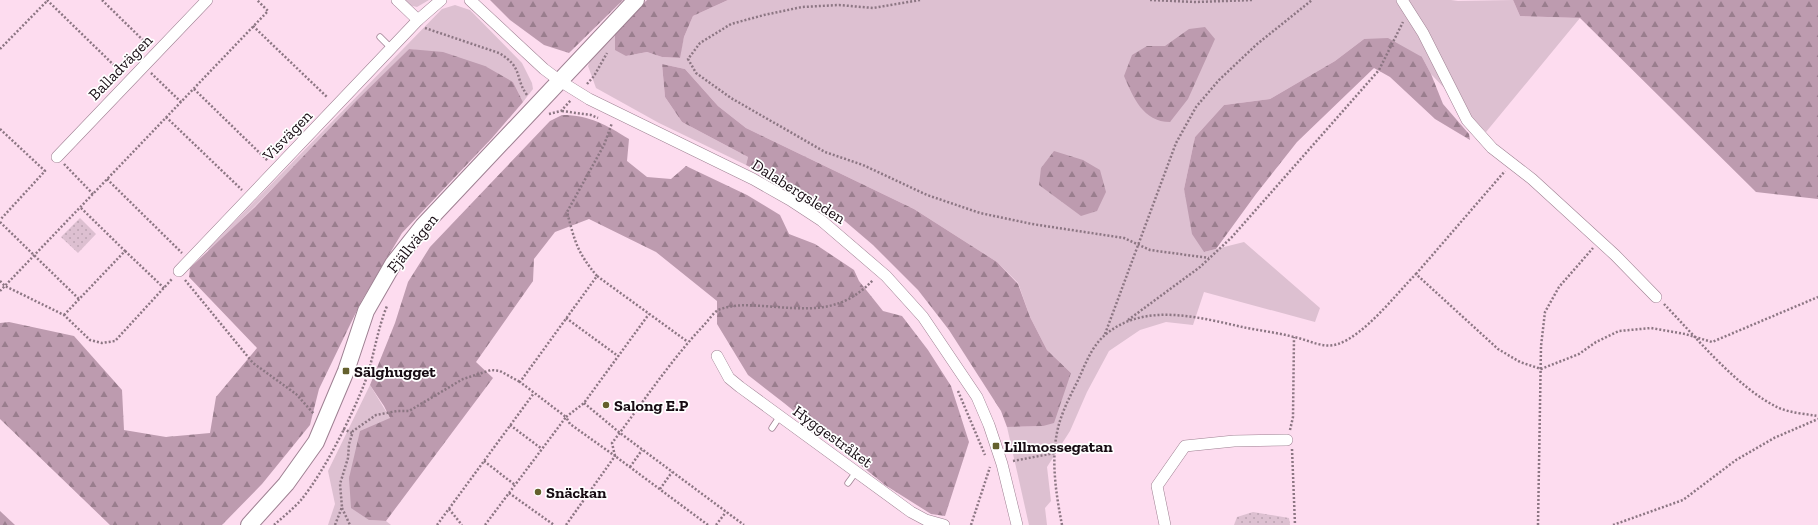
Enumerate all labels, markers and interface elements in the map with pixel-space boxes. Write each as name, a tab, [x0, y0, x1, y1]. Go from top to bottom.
street label: Balladvägen	[84, 30, 157, 104]
street label: Visvägen	[258, 106, 317, 165]
street label: Dalabergsleden	[748, 155, 850, 228]
street label: Fjällvägen	[383, 209, 442, 277]
place label: Sälghugget	[354, 362, 436, 381]
marker: Sälghugget	[341, 366, 351, 376]
place label: Salong E.P	[614, 396, 689, 415]
marker: Salong E.P	[601, 400, 611, 410]
street label: Hyggestråket	[789, 401, 876, 472]
place label: Lillmossegatan	[1004, 437, 1113, 456]
marker: Lillmossegatan	[991, 441, 1001, 451]
place label: Snäckan	[546, 483, 607, 502]
marker: Snäckan	[533, 487, 543, 497]

